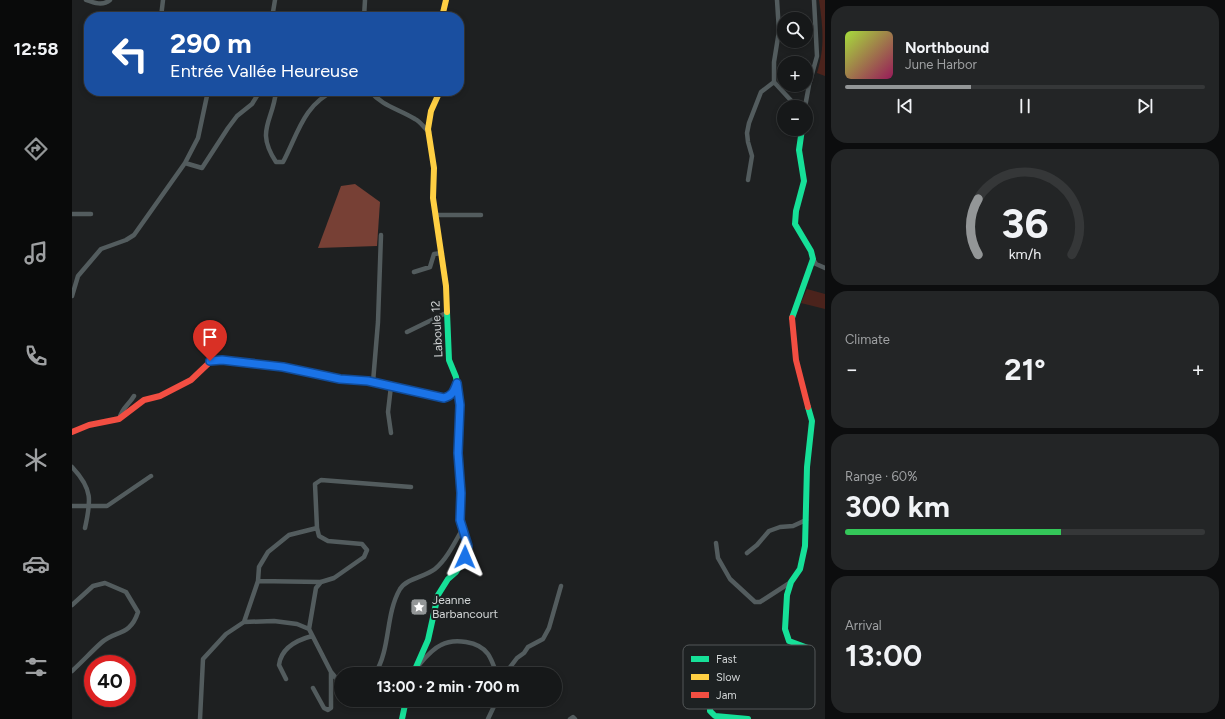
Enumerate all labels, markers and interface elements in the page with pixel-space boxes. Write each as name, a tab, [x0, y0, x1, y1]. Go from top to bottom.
map controls	[777, 12, 813, 136]
button: search	[777, 12, 813, 48]
text: 290 m	[170, 26, 252, 60]
icon: left	[104, 28, 156, 80]
text: 12:58	[14, 38, 58, 60]
text: Northbound	[905, 39, 989, 57]
button: +	[777, 56, 813, 92]
text: June Harbor	[905, 57, 977, 72]
text: Entrée Vallée Heureuse	[170, 60, 358, 82]
icon: previous	[894, 95, 916, 117]
icon: pause	[1014, 95, 1036, 117]
icon: next	[1134, 95, 1156, 117]
button: −	[777, 100, 813, 136]
icon: directions	[22, 135, 50, 163]
text: 36	[1001, 198, 1049, 248]
icon: music	[22, 239, 50, 267]
text: km/h	[1009, 244, 1041, 262]
street label: Laboule 12	[429, 300, 445, 358]
pin	[193, 320, 227, 361]
icon: arrive	[199, 326, 221, 348]
text: Climate	[845, 332, 890, 347]
icon: phone	[22, 342, 50, 370]
text: 21°	[1004, 351, 1046, 388]
text: −	[845, 356, 859, 383]
text: +	[1191, 356, 1205, 383]
icon: climate	[22, 446, 50, 474]
text: Range · 60%	[845, 469, 917, 484]
text: 300 km	[845, 488, 950, 525]
position arrow	[444, 536, 486, 578]
icon: car	[22, 550, 50, 578]
place label: Jeanne Barbancourt	[432, 593, 499, 621]
place icon: Jeanne Barbancourt	[409, 597, 429, 617]
text: Arrival	[845, 618, 882, 633]
text: 13:00	[845, 637, 922, 674]
legend	[683, 645, 815, 709]
icon: filters	[22, 653, 50, 681]
text: Fast	[716, 653, 737, 666]
speed limit sign: 40	[84, 655, 136, 707]
text: Slow	[716, 671, 740, 684]
text: 13:00 · 2 min · 700 m	[377, 678, 519, 696]
text: Jam	[716, 689, 737, 702]

